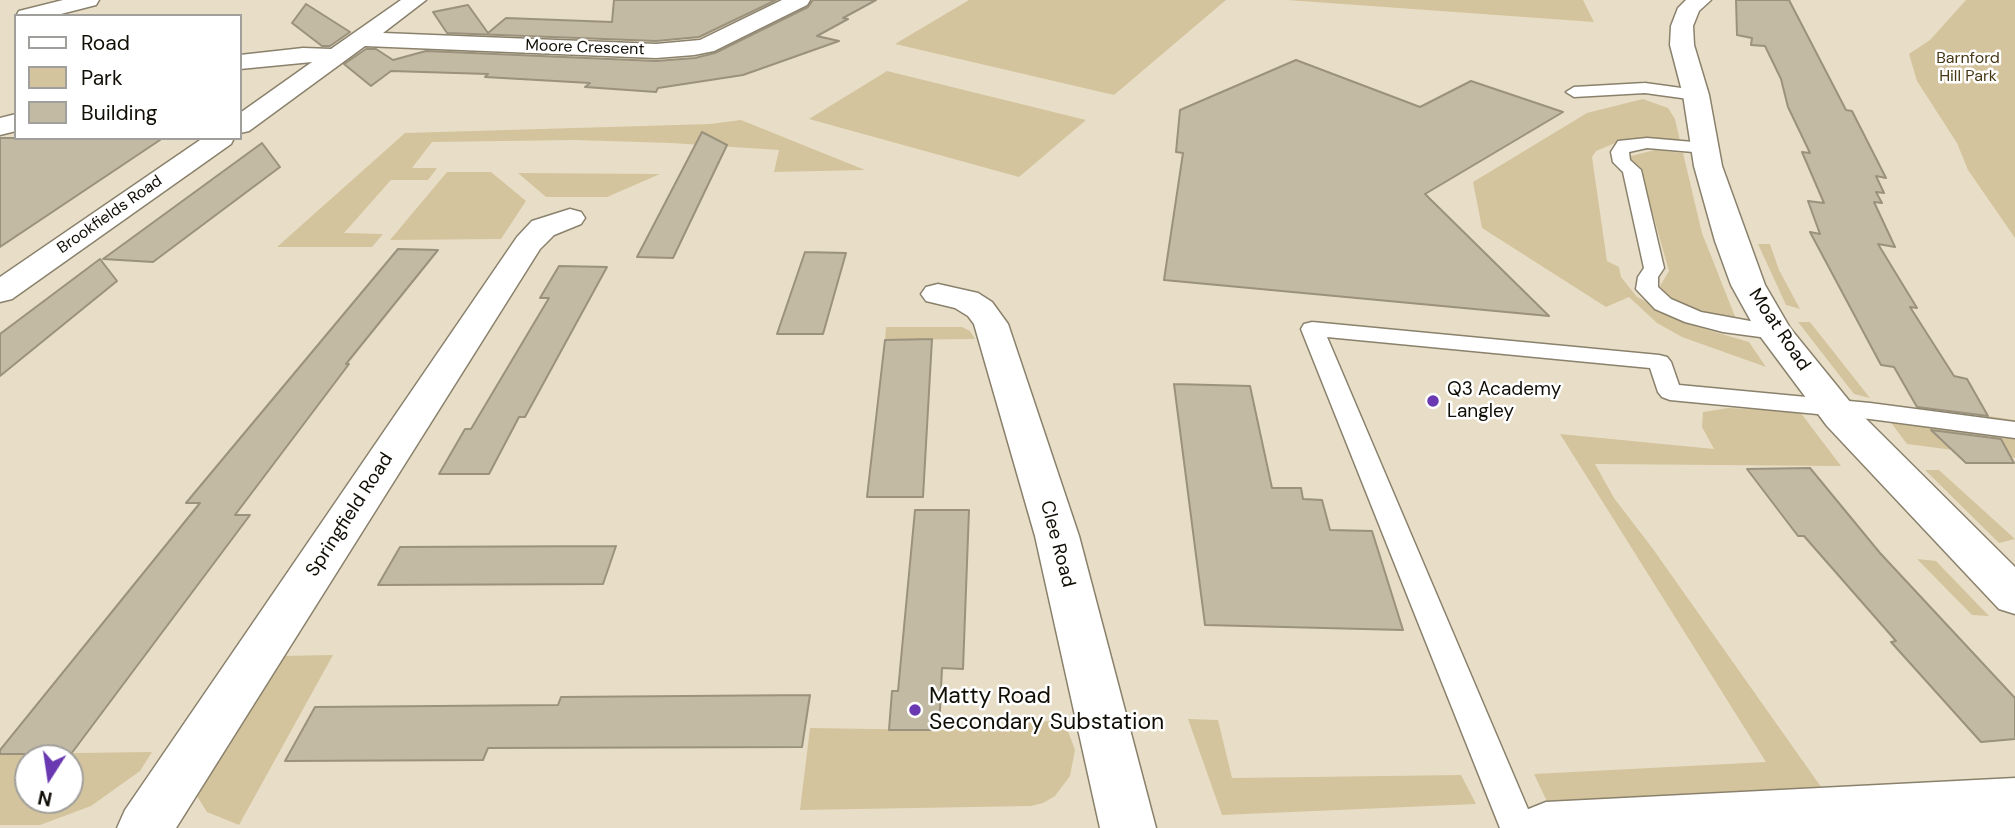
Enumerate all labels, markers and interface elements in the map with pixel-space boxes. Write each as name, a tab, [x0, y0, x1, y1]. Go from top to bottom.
legend	[14, 14, 242, 140]
text: Road	[81, 29, 130, 57]
street label: Moore Crescent	[525, 36, 645, 60]
park label: Barnford Hill Park	[1936, 49, 2000, 87]
text: Park	[81, 64, 122, 92]
text: Building	[81, 99, 157, 127]
street label: Brookfields Road	[54, 172, 166, 258]
street label: Moat Road	[1743, 285, 1815, 375]
place label: Q3 Academy Langley	[1447, 379, 1561, 423]
marker: Q3 Academy Langley	[1425, 393, 1441, 409]
street label: Springfield Road	[302, 449, 398, 581]
street label: Clee Road	[1035, 498, 1079, 590]
place label: Matty Road Secondary Substation	[929, 683, 1164, 737]
marker: Matty Road Secondary Substation	[907, 702, 923, 718]
north arrow	[14, 744, 84, 814]
text: N	[36, 784, 54, 812]

